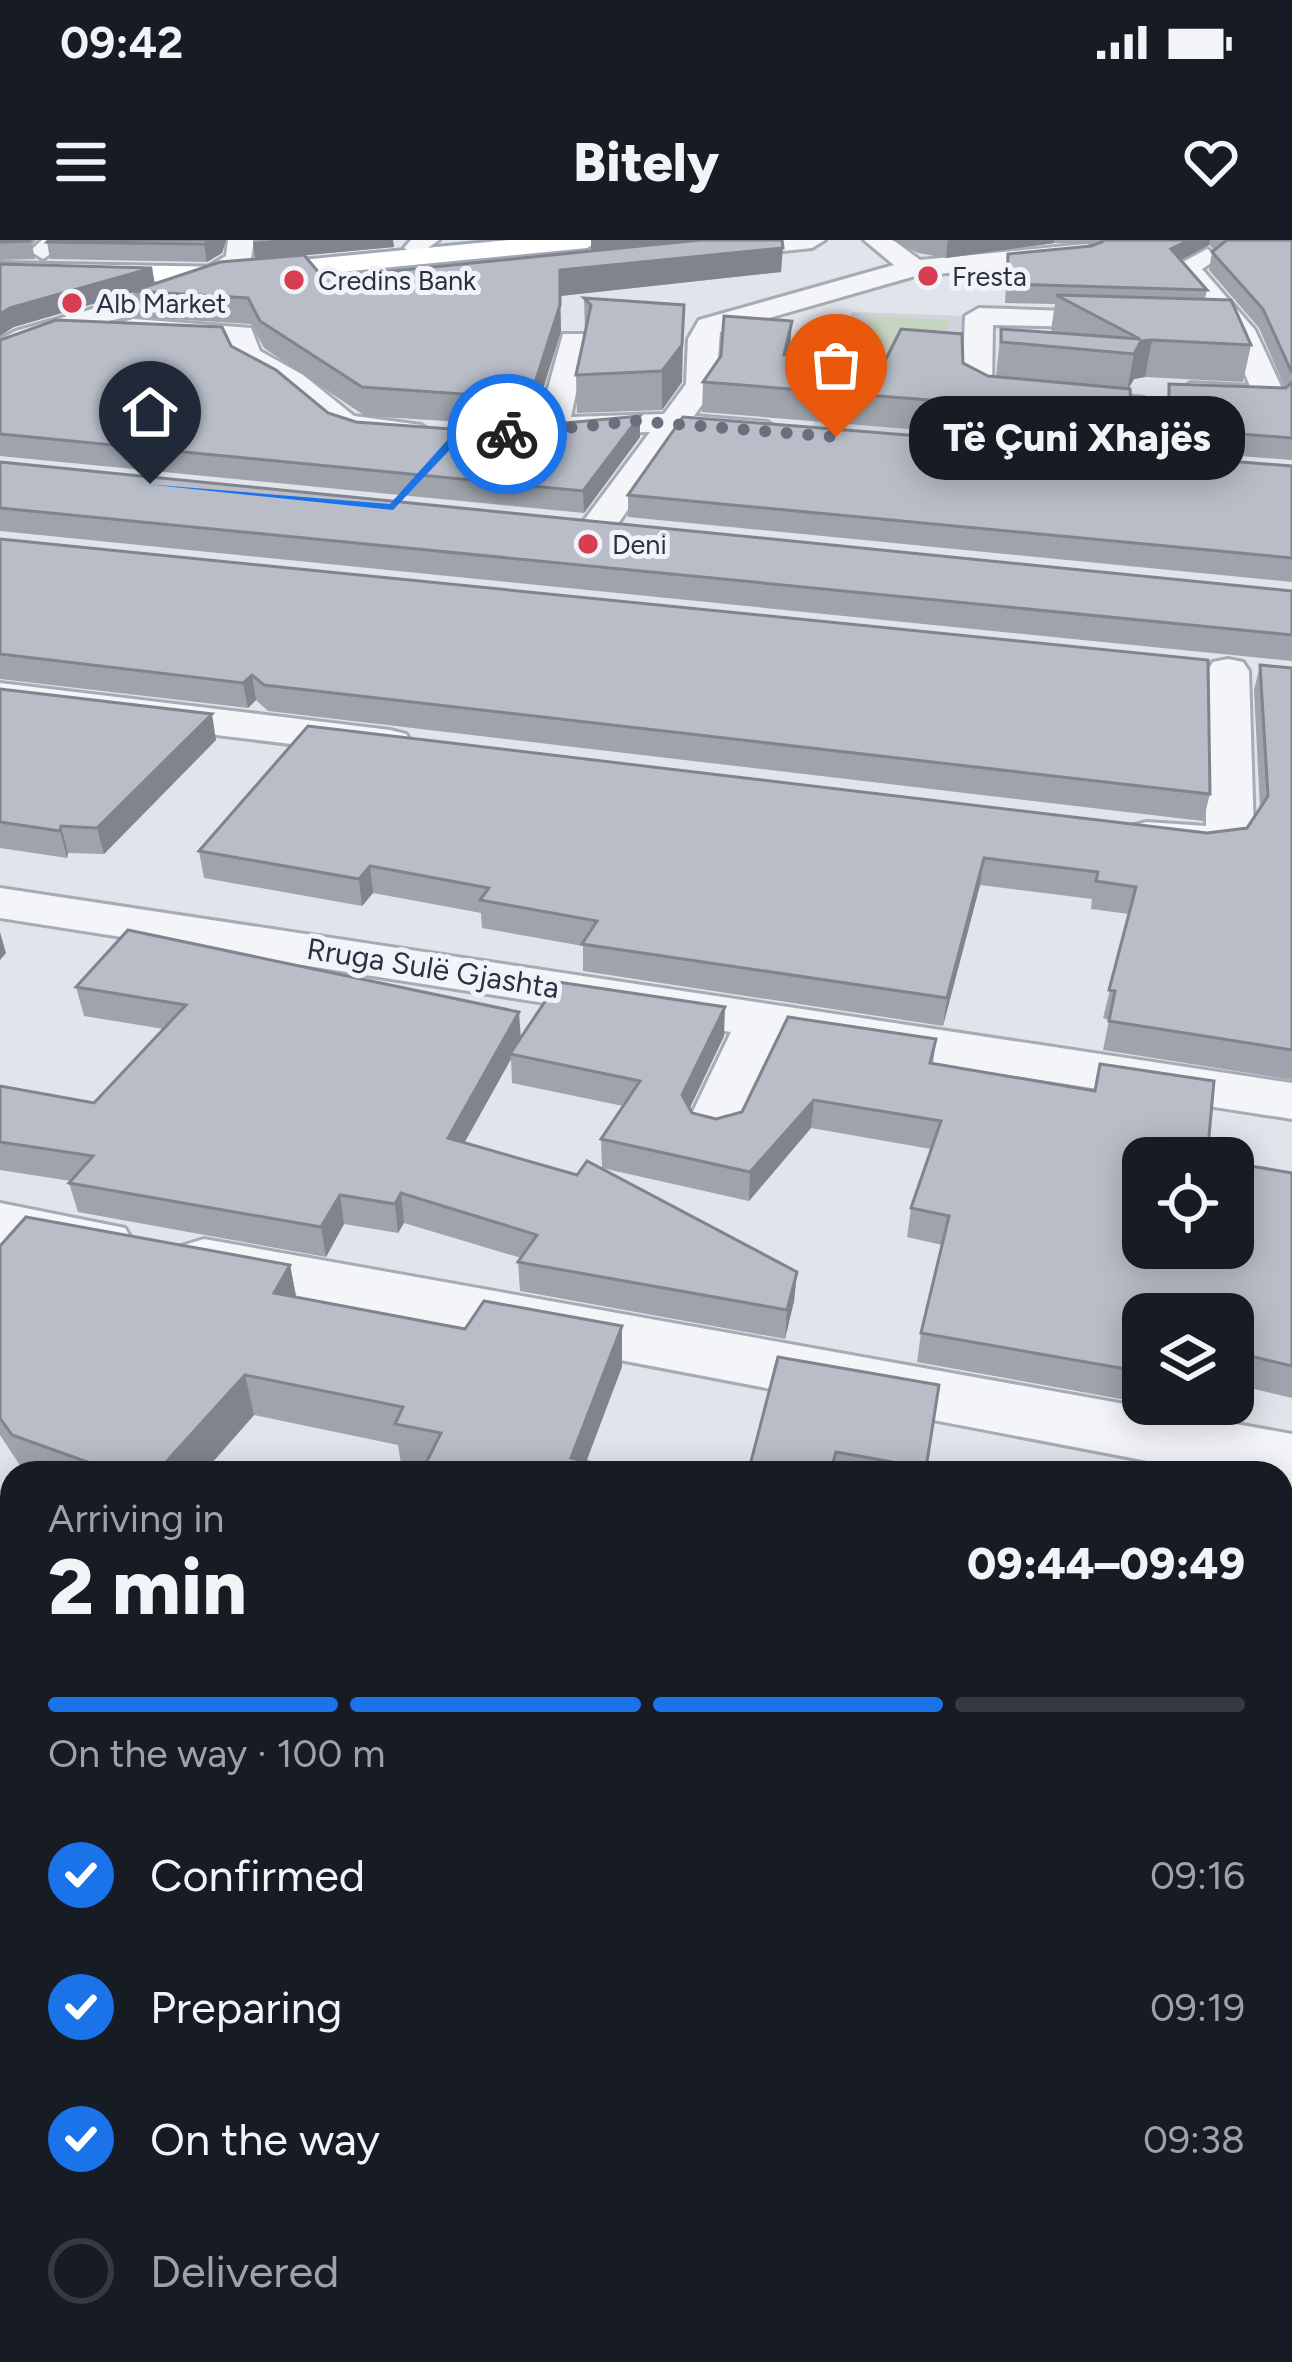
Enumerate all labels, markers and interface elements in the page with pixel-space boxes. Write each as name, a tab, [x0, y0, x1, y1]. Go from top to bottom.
text: 09:42	[60, 15, 183, 69]
icon: menu	[48, 129, 114, 195]
icon: heart	[1178, 129, 1244, 195]
text: Bitely	[573, 130, 719, 195]
place label: Fresta	[952, 260, 1027, 293]
marker: Fresta	[915, 263, 941, 289]
place label: Credins Bank	[318, 264, 477, 297]
marker: Credins Bank	[281, 267, 307, 293]
place label: Alb Market	[96, 287, 226, 320]
marker: Alb Market	[59, 290, 85, 316]
pin	[785, 314, 887, 437]
icon: bag	[803, 332, 869, 398]
pin	[99, 361, 201, 484]
courier	[447, 374, 567, 494]
icon: home	[117, 379, 183, 445]
callout: Të Çuni Xhajës	[908, 395, 1244, 479]
icon: bike	[474, 401, 540, 467]
text: Të Çuni Xhajës	[943, 414, 1211, 461]
place label: Deni	[612, 528, 667, 561]
marker: Deni	[575, 531, 601, 557]
street label: Rruga Sulë Gjashta	[304, 930, 562, 1006]
map controls	[1122, 1137, 1254, 1425]
button: locate	[1122, 1137, 1254, 1269]
button: layers	[1122, 1293, 1254, 1425]
text: Arriving in	[48, 1495, 224, 1542]
text: 09:44–09:49	[967, 1536, 1245, 1590]
text: 2 min	[48, 1540, 247, 1634]
text: On the way · 100 m	[48, 1730, 385, 1777]
icon: check	[48, 1842, 114, 1908]
text: Confirmed	[150, 1848, 365, 1902]
text: 09:16	[1150, 1852, 1245, 1899]
icon: check	[48, 1974, 114, 2040]
text: Preparing	[150, 1980, 342, 2034]
text: 09:19	[1150, 1984, 1245, 2031]
icon: check	[48, 2106, 114, 2172]
text: On the way	[150, 2112, 380, 2166]
text: 09:38	[1143, 2116, 1245, 2163]
text: Delivered	[150, 2244, 339, 2298]

